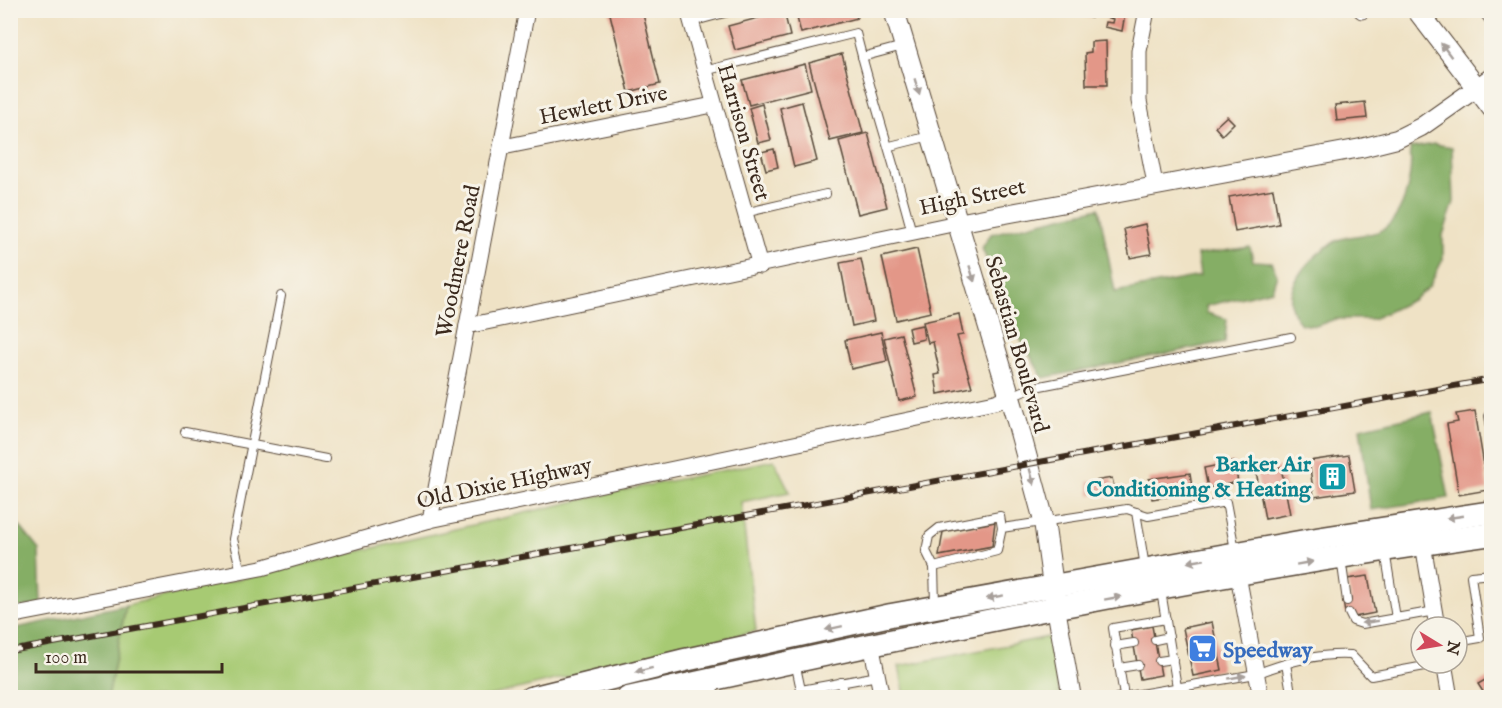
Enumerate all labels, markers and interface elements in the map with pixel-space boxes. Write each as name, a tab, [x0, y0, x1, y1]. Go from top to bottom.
one-way arrow	[1441, 42, 1453, 57]
street label: Harrison Street	[710, 61, 776, 205]
one-way arrow	[913, 78, 922, 96]
street label: Hewlett Drive	[537, 80, 670, 132]
street label: High Street	[917, 173, 1029, 223]
street label: Woodmere Road	[430, 182, 488, 340]
street label: Sebastian Boulevard	[977, 253, 1055, 436]
one-way arrow	[968, 265, 977, 283]
place label: Barker Air Conditioning & Heating	[1086, 451, 1312, 504]
street label: Old Dixie Highway	[414, 452, 595, 516]
building icon: Barker Air Conditioning & Heating	[1316, 460, 1348, 492]
one-way arrow	[1027, 468, 1037, 487]
one-way arrow	[1445, 512, 1464, 521]
one-way arrow	[1186, 557, 1205, 566]
one-way arrow	[1296, 559, 1315, 568]
one-way arrow	[986, 593, 1005, 602]
one-way arrow	[1104, 593, 1123, 602]
north arrow	[1409, 615, 1469, 675]
one-way arrow	[1360, 617, 1379, 626]
one-way arrow	[825, 623, 843, 633]
supermarket icon: Speedway	[1186, 633, 1218, 665]
scale bar	[36, 636, 222, 674]
place label: Speedway	[1223, 637, 1314, 665]
text: N	[1441, 638, 1463, 656]
text: 100 m	[45, 647, 87, 670]
one-way arrow	[635, 665, 653, 675]
one-way arrow	[1228, 672, 1247, 681]

